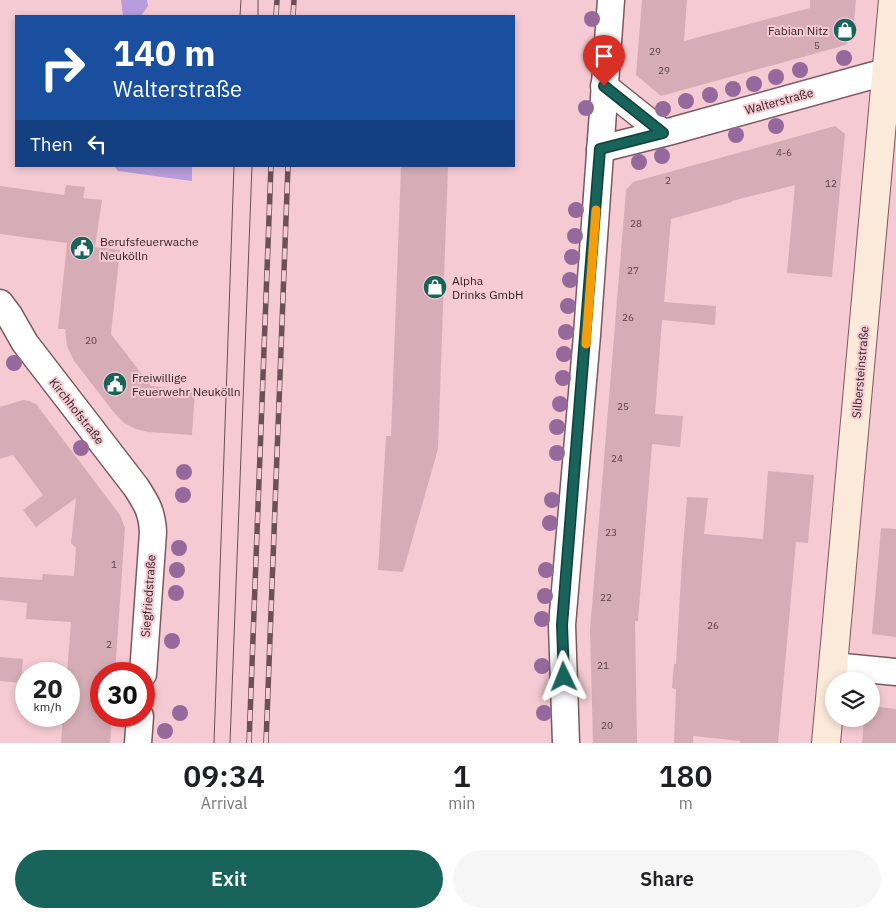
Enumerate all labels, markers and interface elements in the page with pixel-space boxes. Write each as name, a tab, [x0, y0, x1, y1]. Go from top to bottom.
shop icon: Fabian Nitz	[832, 17, 858, 43]
place label: Fabian Nitz	[768, 23, 828, 38]
text: 140 m	[113, 30, 216, 76]
icon: right	[30, 35, 95, 100]
pin	[583, 35, 625, 86]
house number: 5	[814, 39, 820, 52]
icon: arrive	[590, 42, 618, 70]
house number: 29	[649, 45, 661, 58]
house number: 29	[658, 64, 670, 77]
text: Walterstraße	[113, 74, 242, 103]
street label: Walterstraße	[743, 85, 815, 117]
icon: left	[83, 130, 111, 158]
text: Then	[30, 132, 73, 156]
house number: 4-6	[776, 146, 792, 159]
house number: 2	[665, 174, 671, 187]
house number: 12	[825, 177, 837, 190]
house number: 28	[630, 217, 642, 230]
place label: Berufsfeuerwache Neukölln	[100, 234, 199, 263]
public building icon: Berufsfeuerwache Neukölln	[69, 235, 95, 261]
house number: 27	[627, 264, 639, 277]
place label: Alpha Drinks GmbH	[452, 273, 523, 302]
shop icon: Alpha Drinks GmbH	[422, 274, 448, 300]
house number: 26	[622, 311, 634, 324]
street label: Silbersteinstraße	[848, 325, 872, 419]
house number: 20	[85, 334, 97, 347]
place label: Freiwillige Feuerwehr Neukölln	[132, 370, 241, 399]
public building icon: Freiwillige Feuerwehr Neukölln	[102, 371, 128, 397]
street label: Kirchhofstraße	[46, 375, 108, 448]
house number: 25	[617, 400, 629, 413]
house number: 24	[611, 452, 623, 465]
house number: 23	[605, 526, 617, 539]
street label: Siegfriedstraße	[138, 554, 158, 638]
house number: 1	[111, 558, 117, 571]
house number: 22	[600, 591, 612, 604]
house number: 26	[707, 619, 719, 632]
house number: 2	[106, 638, 112, 651]
position arrow	[537, 650, 589, 702]
house number: 21	[597, 659, 609, 672]
speed limit sign: 30	[90, 662, 155, 727]
text: 20	[32, 672, 63, 705]
map controls	[825, 672, 880, 727]
button: layers	[825, 672, 880, 727]
text: km/h	[33, 699, 62, 714]
house number: 20	[601, 719, 613, 732]
text: 09:34	[183, 756, 265, 795]
text: 1	[453, 756, 471, 795]
text: 180	[659, 756, 713, 795]
text: Arrival	[201, 793, 247, 813]
text: min	[448, 793, 475, 813]
text: m	[679, 793, 693, 813]
button: Exit	[15, 850, 443, 908]
button: Share	[453, 850, 881, 908]

